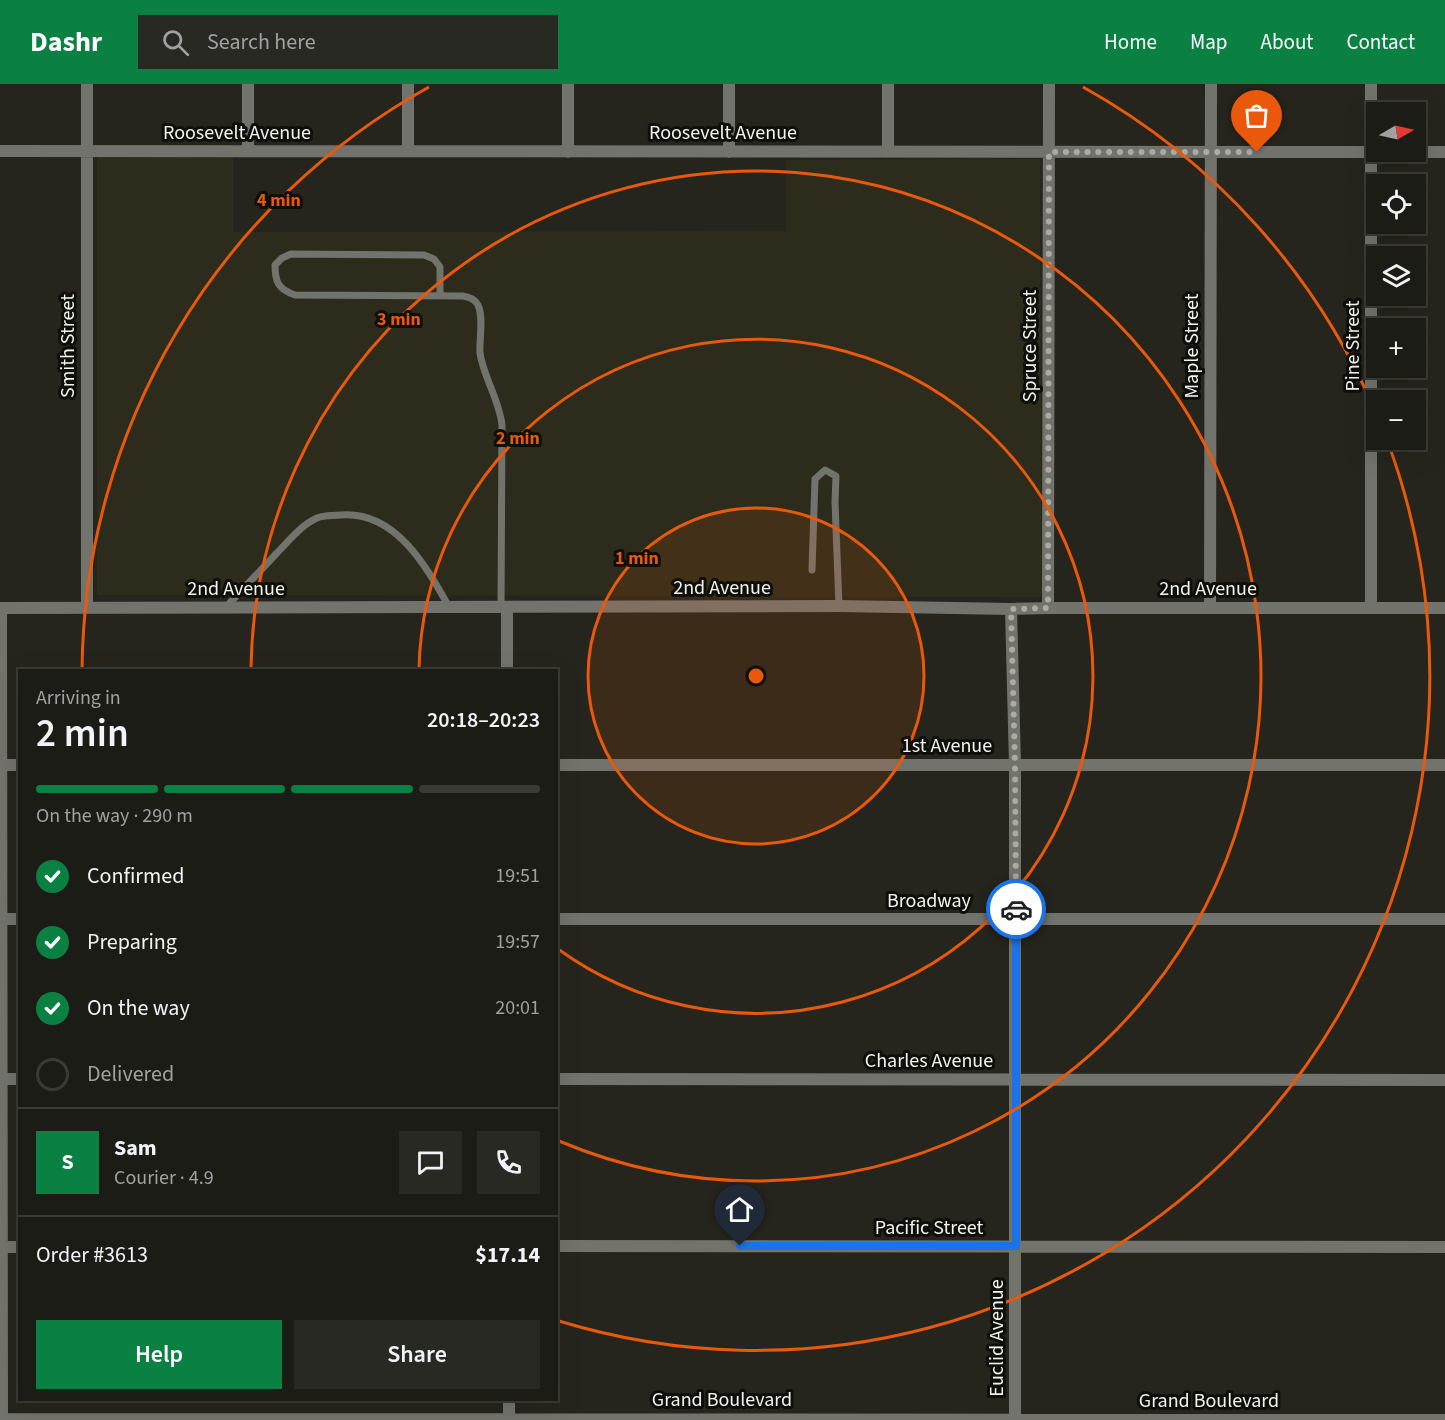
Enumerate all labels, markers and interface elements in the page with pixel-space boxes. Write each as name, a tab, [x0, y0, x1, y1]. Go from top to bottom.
search box	[138, 15, 558, 69]
text: Dashr	[30, 22, 102, 62]
icon: search	[159, 26, 192, 59]
text: Search here	[207, 26, 316, 58]
text: Home	[1104, 27, 1157, 57]
text: Map	[1190, 27, 1228, 57]
text: About	[1261, 27, 1313, 57]
text: Contact	[1346, 27, 1415, 57]
pin	[1231, 90, 1282, 152]
icon: bag	[1240, 99, 1273, 132]
north arrow	[1366, 102, 1426, 162]
map controls	[1366, 102, 1426, 450]
street label: Roosevelt Avenue	[163, 119, 311, 147]
street label: Roosevelt Avenue	[649, 119, 797, 147]
button: locate	[1366, 174, 1426, 234]
text: 4 min	[257, 188, 301, 213]
button: layers	[1366, 246, 1426, 306]
street label: Spruce Street	[1016, 290, 1044, 402]
street label: Maple Street	[1178, 293, 1206, 398]
street label: Smith Street	[54, 294, 82, 398]
street label: Pine Street	[1339, 300, 1367, 392]
text: 3 min	[377, 307, 421, 332]
button: +	[1366, 318, 1426, 378]
button: −	[1366, 390, 1426, 450]
text: 2 min	[496, 426, 540, 451]
text: 1 min	[615, 546, 659, 571]
street label: 2nd Avenue	[673, 574, 771, 602]
street label: 2nd Avenue	[187, 575, 285, 603]
street label: 2nd Avenue	[1159, 575, 1257, 603]
centre of rings	[746, 666, 766, 686]
text: Arriving in	[36, 684, 121, 712]
text: 20:18–20:23	[427, 704, 540, 736]
text: 2 min	[36, 706, 129, 762]
street label: 1st Avenue	[902, 732, 992, 760]
text: On the way · 290 m	[36, 802, 193, 830]
icon: check	[36, 860, 69, 893]
text: Confirmed	[87, 860, 184, 892]
text: 19:51	[495, 862, 540, 890]
courier	[986, 879, 1046, 939]
street label: Broadway	[887, 887, 972, 915]
icon: car	[1000, 893, 1033, 926]
icon: check	[36, 926, 69, 959]
text: Preparing	[87, 926, 177, 958]
text: 19:57	[495, 928, 540, 956]
icon: check	[36, 992, 69, 1025]
text: On the way	[87, 992, 190, 1024]
text: 20:01	[495, 994, 540, 1022]
street label: Charles Avenue	[865, 1047, 993, 1075]
text: Delivered	[87, 1058, 174, 1090]
button: chat	[399, 1131, 462, 1194]
button: phone	[477, 1131, 540, 1194]
text: Sam	[114, 1132, 157, 1164]
text: S	[61, 1146, 74, 1178]
text: Courier · 4.9	[114, 1164, 214, 1192]
pin	[714, 1184, 765, 1246]
icon: home	[723, 1193, 756, 1226]
street label: Pacific Street	[875, 1214, 984, 1242]
text: Order #3613	[36, 1239, 148, 1271]
text: $17.14	[475, 1239, 540, 1271]
street label: Euclid Avenue	[983, 1279, 1011, 1397]
button: Help	[36, 1320, 282, 1389]
button: Share	[294, 1320, 540, 1389]
street label: Grand Boulevard	[652, 1386, 792, 1414]
street label: Grand Boulevard	[1139, 1387, 1279, 1415]

